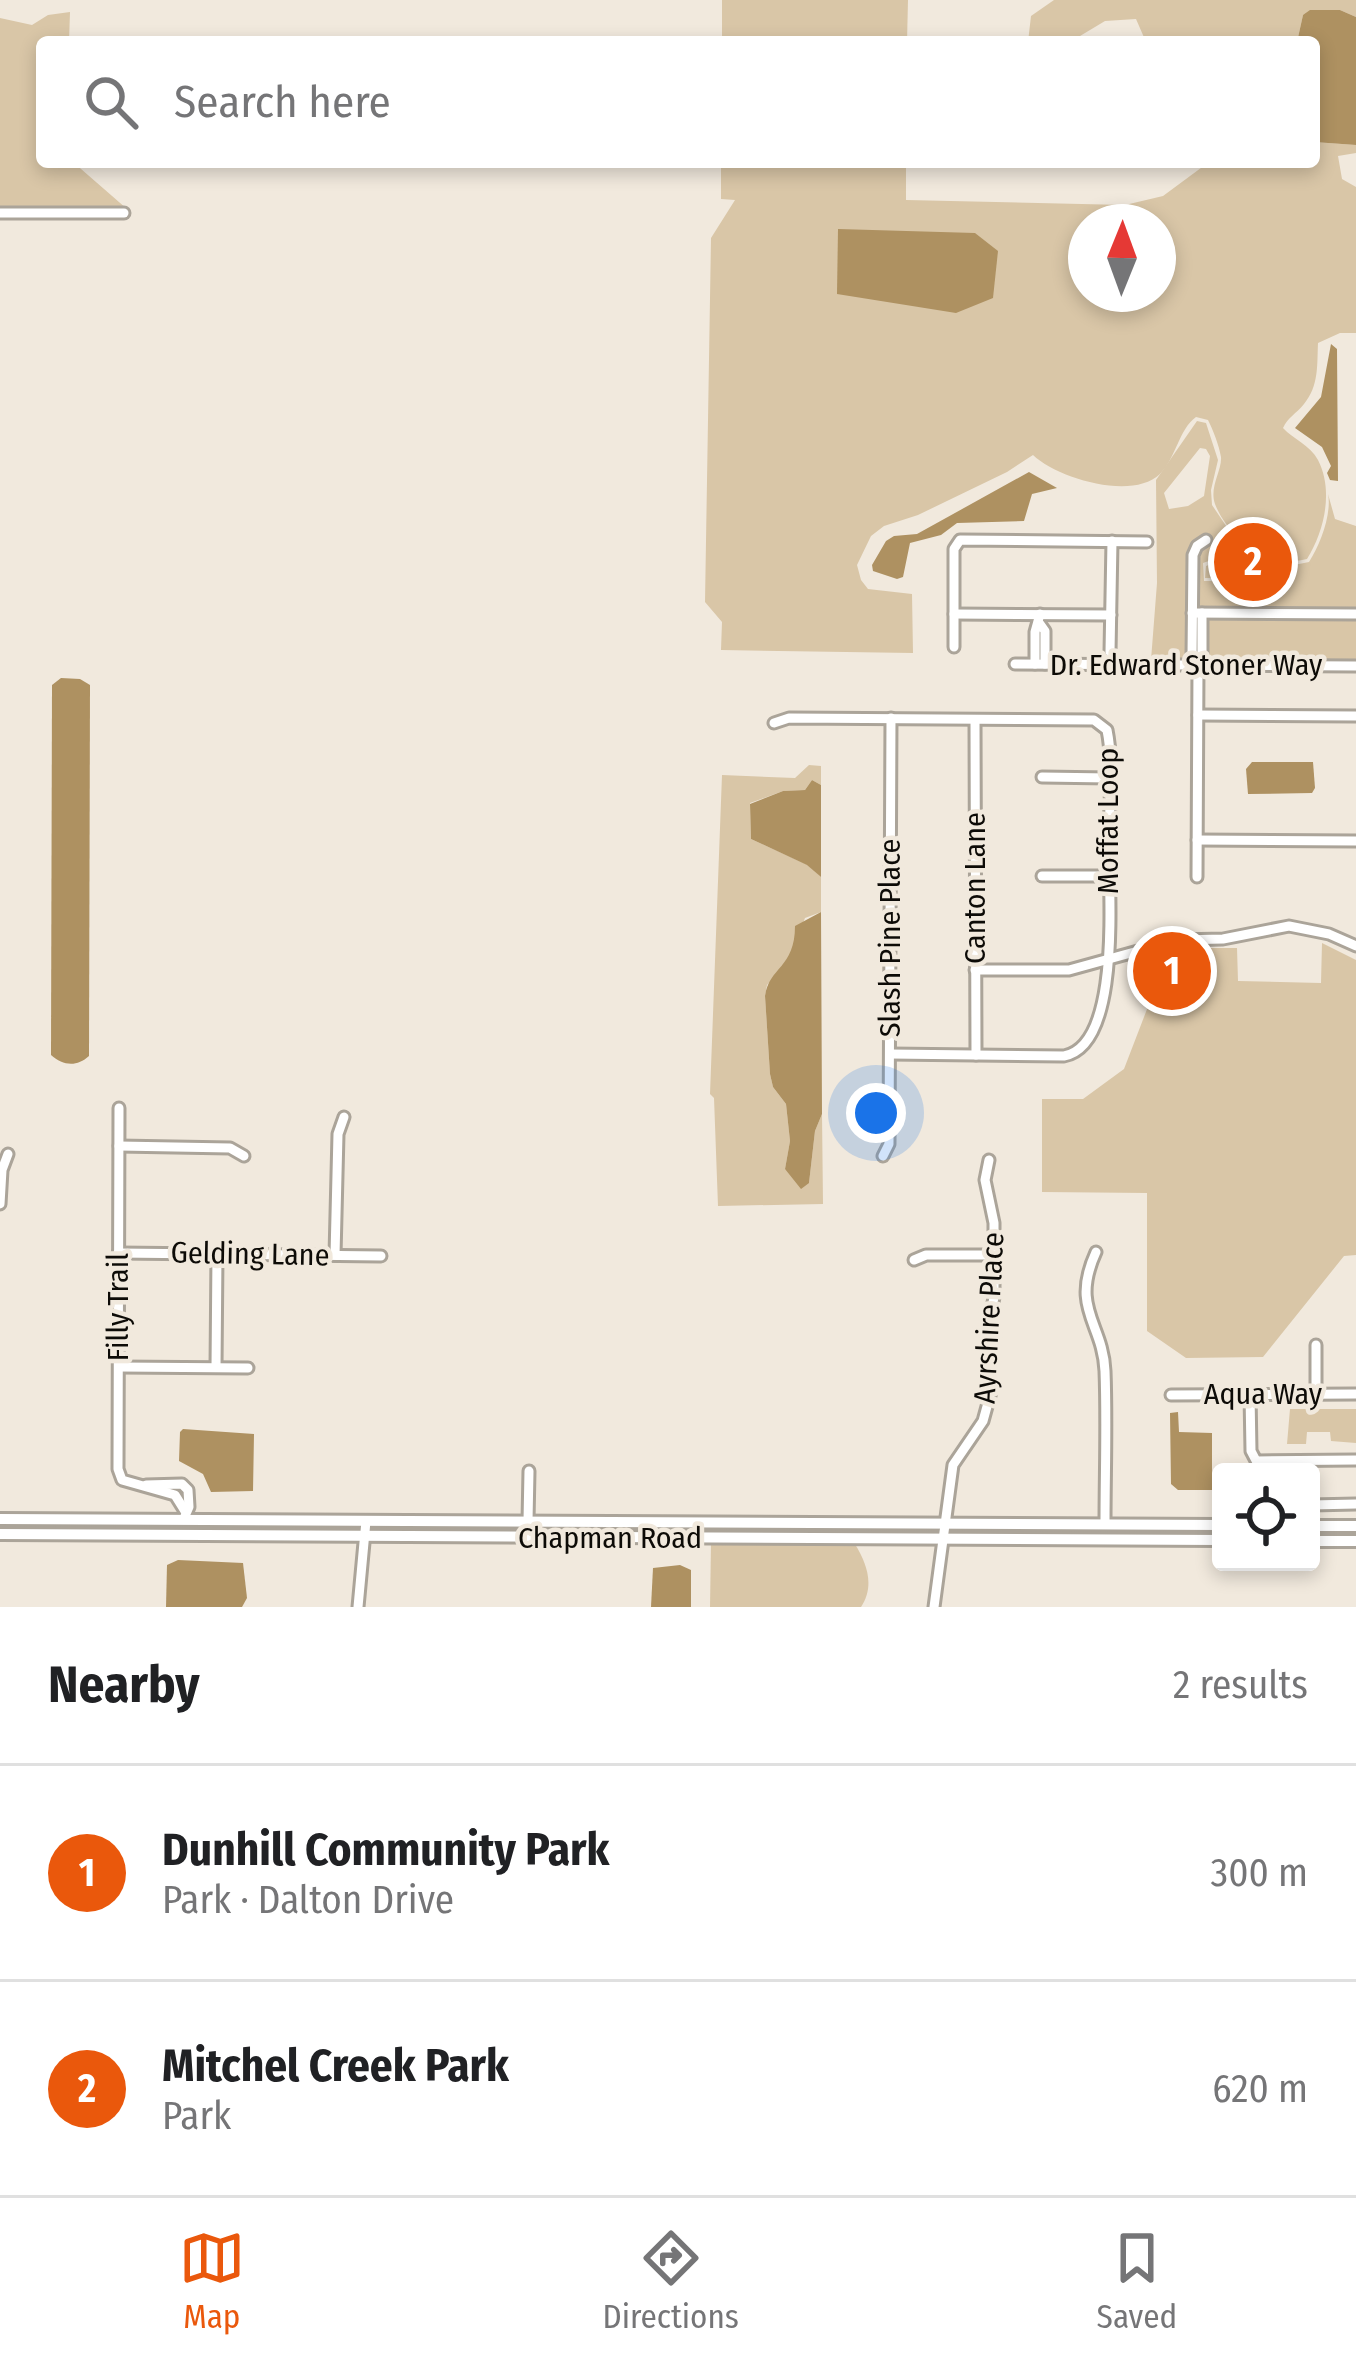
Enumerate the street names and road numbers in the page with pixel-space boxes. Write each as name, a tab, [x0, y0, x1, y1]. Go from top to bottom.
street label: Dr. Edward Stoner Way	[1050, 647, 1323, 683]
street label: Moffat Loop	[1090, 748, 1126, 894]
street label: Canton Lane	[957, 812, 993, 964]
street label: Slash Pine Place	[872, 839, 908, 1037]
street label: Ayrshire Place	[967, 1231, 1011, 1405]
street label: Gelding Lane	[170, 1235, 330, 1273]
street label: Filly Trail	[100, 1253, 136, 1361]
street label: Aqua Way	[1204, 1376, 1323, 1412]
street label: Chapman Road	[518, 1520, 702, 1556]

